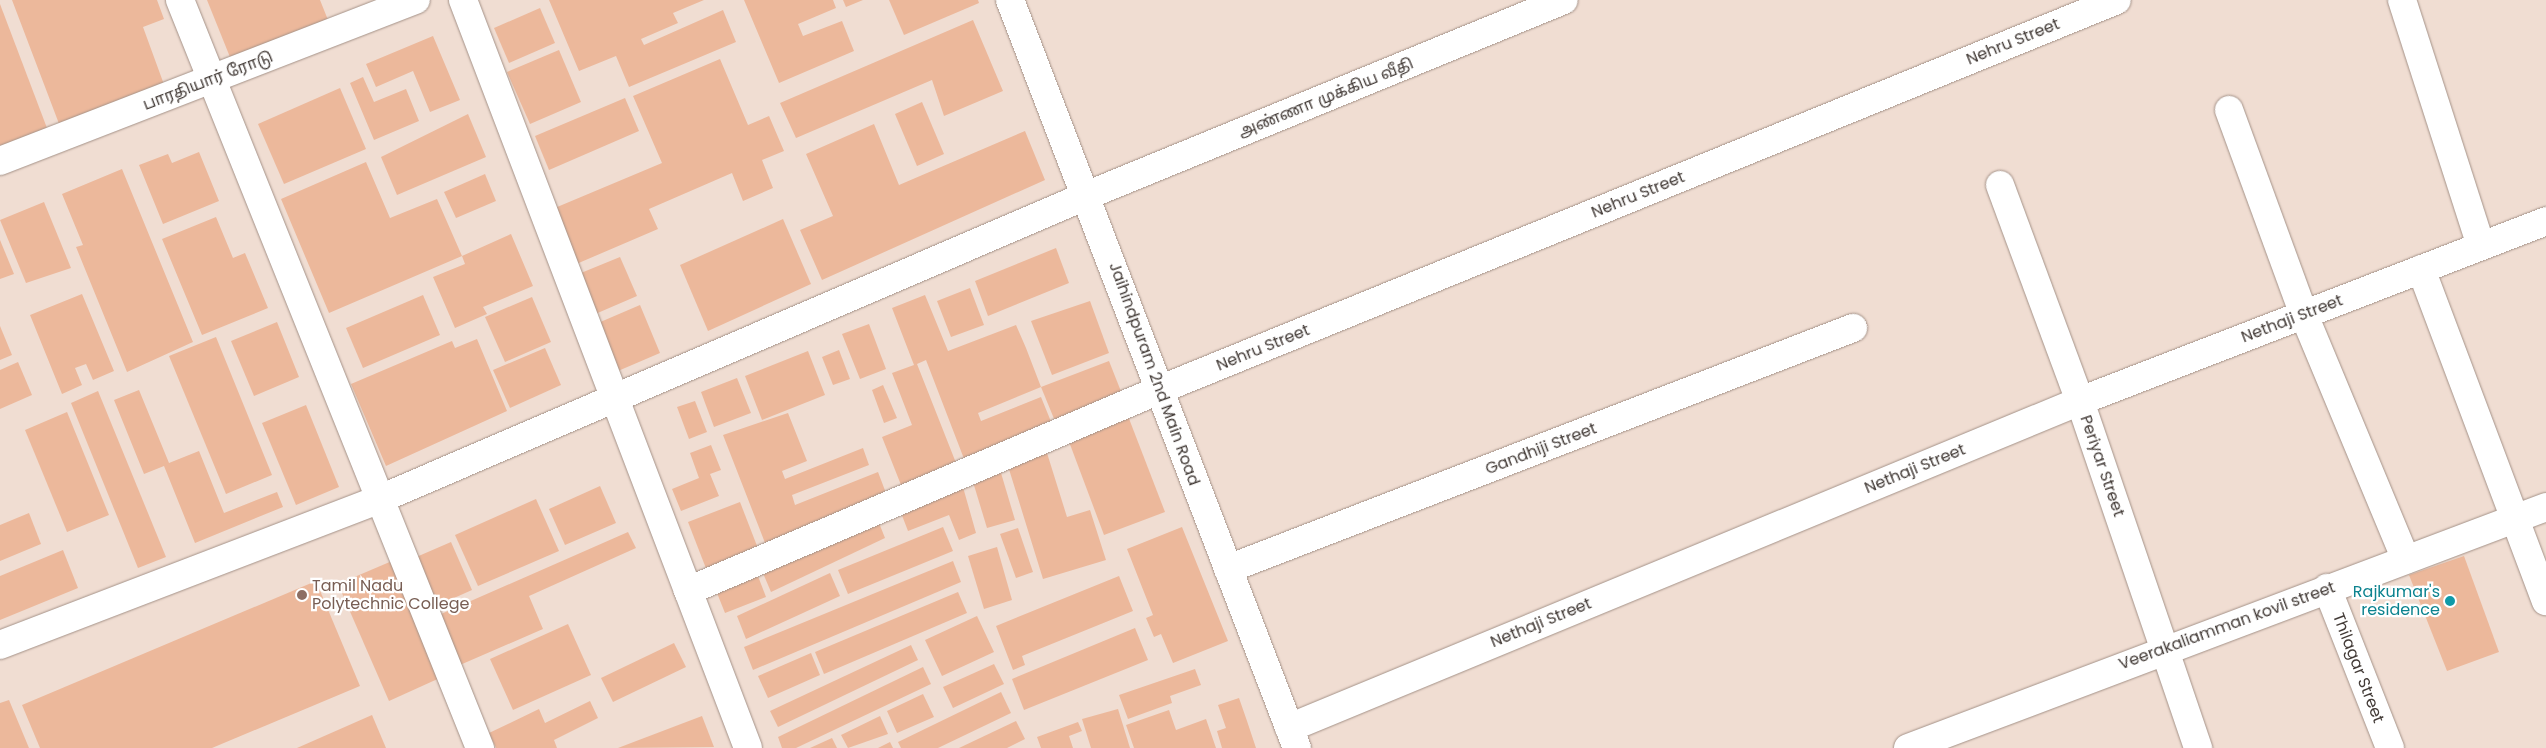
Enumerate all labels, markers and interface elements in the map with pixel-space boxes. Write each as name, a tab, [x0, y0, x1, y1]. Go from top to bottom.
street label: Nehru Street	[1964, 15, 2062, 69]
street label: பாரதியார் ரோடு	[140, 47, 276, 115]
street label: அண்ணா முக்கிய வீதி	[1236, 54, 1416, 142]
street label: Nehru Street	[1589, 168, 1687, 222]
street label: Jaihindpuram 2nd Main Road	[1105, 260, 1203, 488]
street label: Nethaji Street	[2239, 291, 2345, 347]
street label: Nehru Street	[1214, 321, 1312, 375]
street label: Periyar Street	[2076, 413, 2128, 519]
street label: Gandhiji Street	[1483, 419, 1599, 479]
street label: Nethaji Street	[1862, 440, 1968, 498]
place label: Tamil Nadu Polytechnic College	[312, 576, 469, 614]
street label: Veerakaliamman kovil street	[2116, 578, 2338, 674]
place label: Rajkumar's residence	[2353, 582, 2440, 620]
marker: Tamil Nadu Polytechnic College	[296, 589, 308, 601]
street label: Nethaji Street	[1488, 594, 1594, 652]
marker: Rajkumar's residence	[2444, 595, 2456, 607]
street label: Thilagar Street	[2328, 610, 2388, 726]

